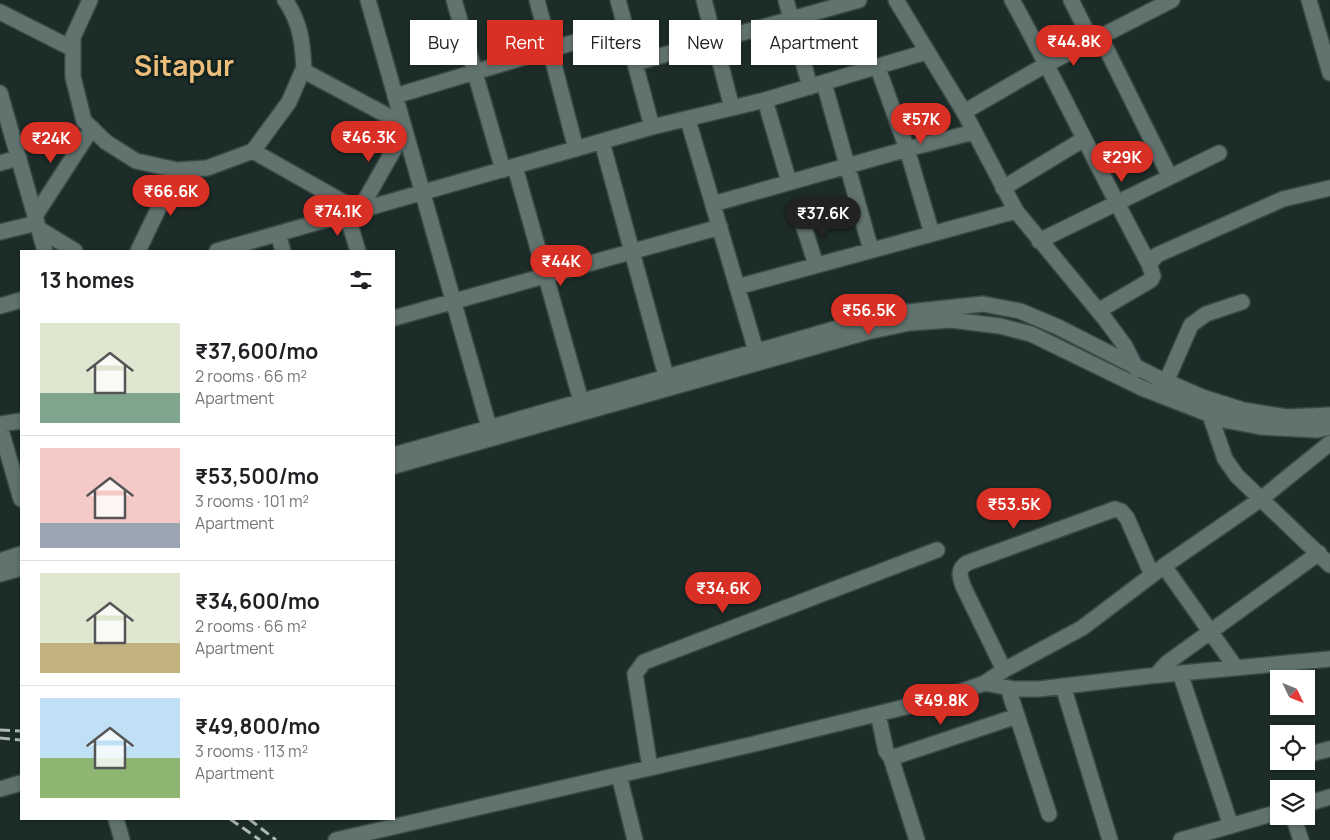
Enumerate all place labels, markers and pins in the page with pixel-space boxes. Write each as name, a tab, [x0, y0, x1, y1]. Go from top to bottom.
pin: ₹44.8K	[1033, 24, 1115, 67]
pin: ₹57K	[891, 102, 951, 145]
pin: ₹46.3K	[328, 120, 410, 163]
pin: ₹24K	[21, 121, 81, 164]
pin: ₹29K	[1092, 140, 1152, 183]
pin: ₹66.6K	[130, 174, 212, 217]
pin: ₹74.1K	[297, 194, 379, 237]
pin: ₹37.6K	[782, 196, 864, 239]
pin: ₹44K	[531, 244, 591, 287]
pin: ₹56.5K	[828, 294, 910, 336]
pin: ₹53.5K	[973, 488, 1055, 530]
pin: ₹34.6K	[682, 572, 764, 614]
pin: ₹49.8K	[900, 684, 982, 726]

